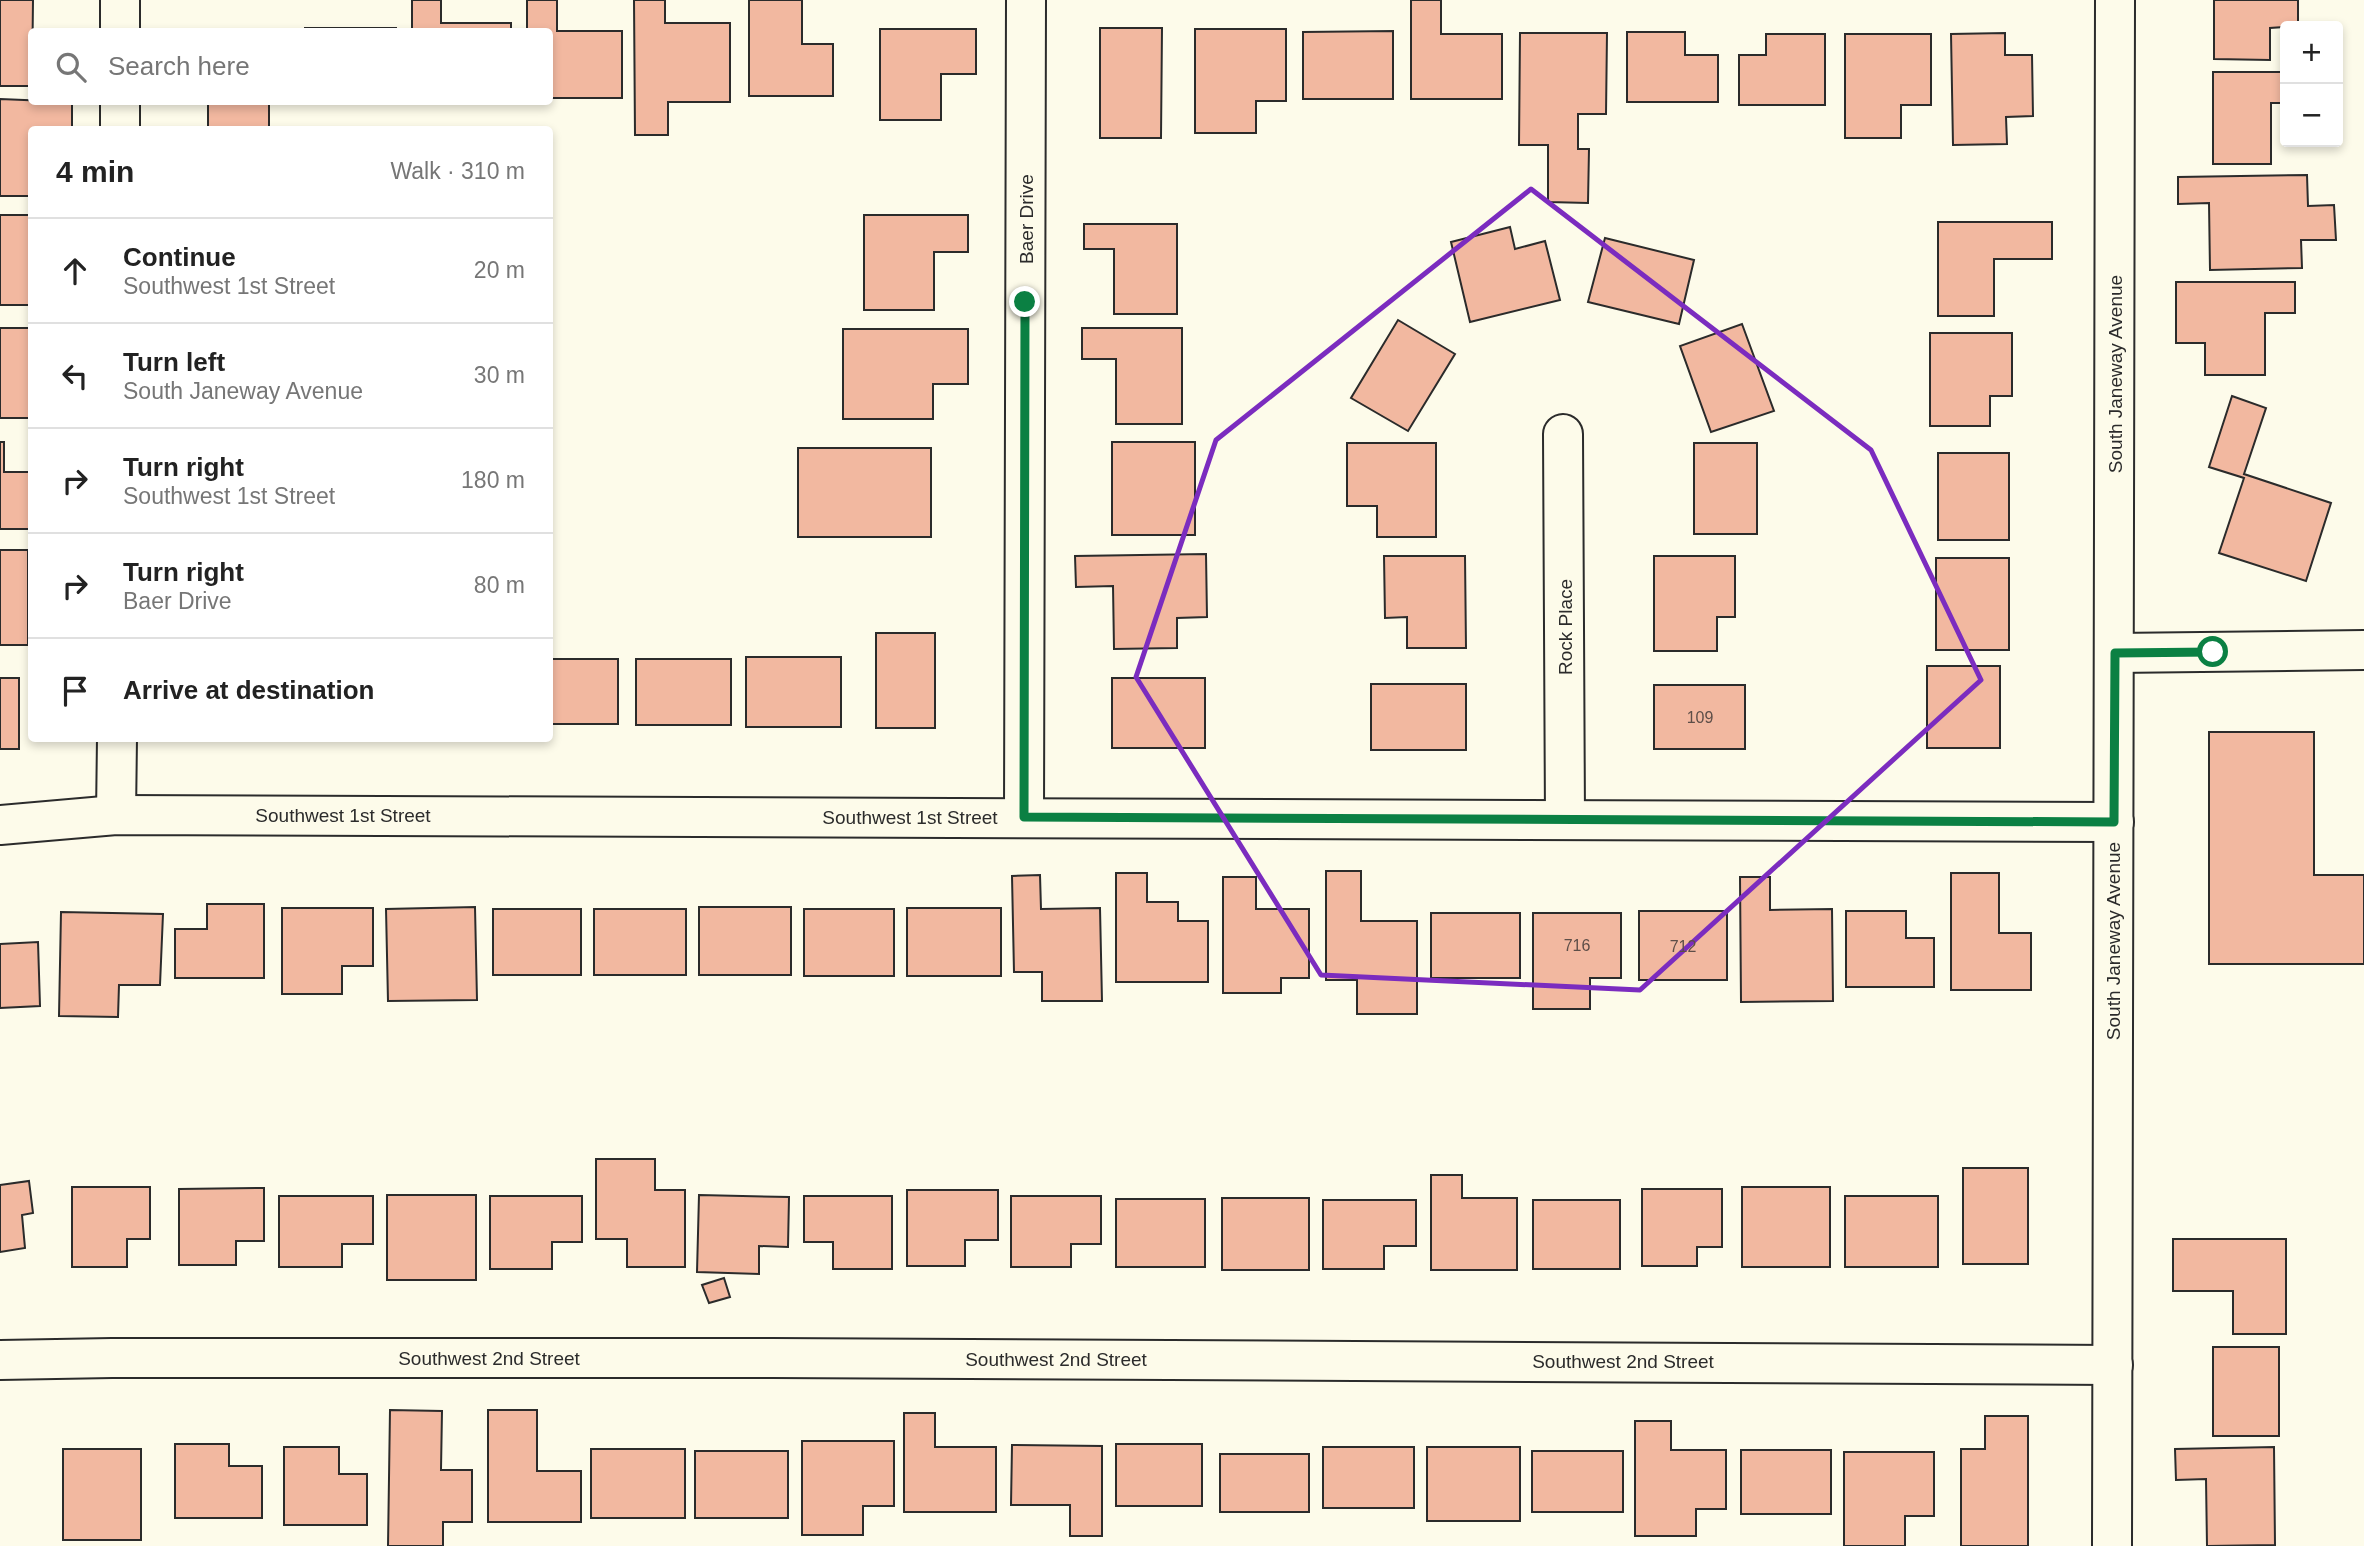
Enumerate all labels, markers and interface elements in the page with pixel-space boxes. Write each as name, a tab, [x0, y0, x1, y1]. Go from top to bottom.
map controls	[2280, 21, 2343, 147]
button: +	[2280, 21, 2343, 84]
search box	[28, 28, 553, 105]
icon: search	[52, 48, 90, 86]
text: Search here	[108, 51, 250, 81]
button: −	[2280, 84, 2343, 147]
text: 4 min	[56, 155, 134, 188]
text: Walk · 310 m	[390, 158, 525, 184]
street label: Baer Drive	[1016, 174, 1037, 264]
text: Continue	[123, 242, 236, 272]
icon: ahead	[56, 252, 94, 290]
text: 20 m	[474, 257, 525, 283]
text: Southwest 1st Street	[123, 273, 335, 299]
street label: South Janeway Avenue	[2105, 275, 2126, 473]
route end	[1009, 286, 1040, 317]
text: Turn left	[123, 347, 225, 377]
icon: left	[56, 357, 94, 395]
text: 30 m	[474, 362, 525, 388]
text: South Janeway Avenue	[123, 378, 363, 404]
text: Turn right	[123, 452, 244, 482]
icon: right	[56, 462, 94, 500]
text: 180 m	[461, 467, 525, 493]
text: Southwest 1st Street	[123, 483, 335, 509]
text: Turn right	[123, 557, 244, 587]
icon: right	[56, 567, 94, 605]
text: 80 m	[474, 572, 525, 598]
street label: Rock Place	[1555, 579, 1576, 675]
text: Baer Drive	[123, 588, 232, 614]
route start	[2197, 636, 2228, 667]
icon: arrive	[56, 672, 94, 710]
text: Arrive at destination	[123, 675, 374, 705]
house number: 109	[1687, 709, 1713, 726]
street label: Southwest 1st Street	[255, 805, 431, 826]
street label: Southwest 1st Street	[822, 807, 998, 828]
street label: South Janeway Avenue	[2103, 842, 2124, 1040]
house number: 716	[1564, 937, 1590, 954]
house number: 712	[1670, 938, 1696, 955]
street label: Southwest 2nd Street	[398, 1348, 581, 1369]
street label: Southwest 2nd Street	[965, 1349, 1148, 1370]
street label: Southwest 2nd Street	[1532, 1351, 1715, 1372]

